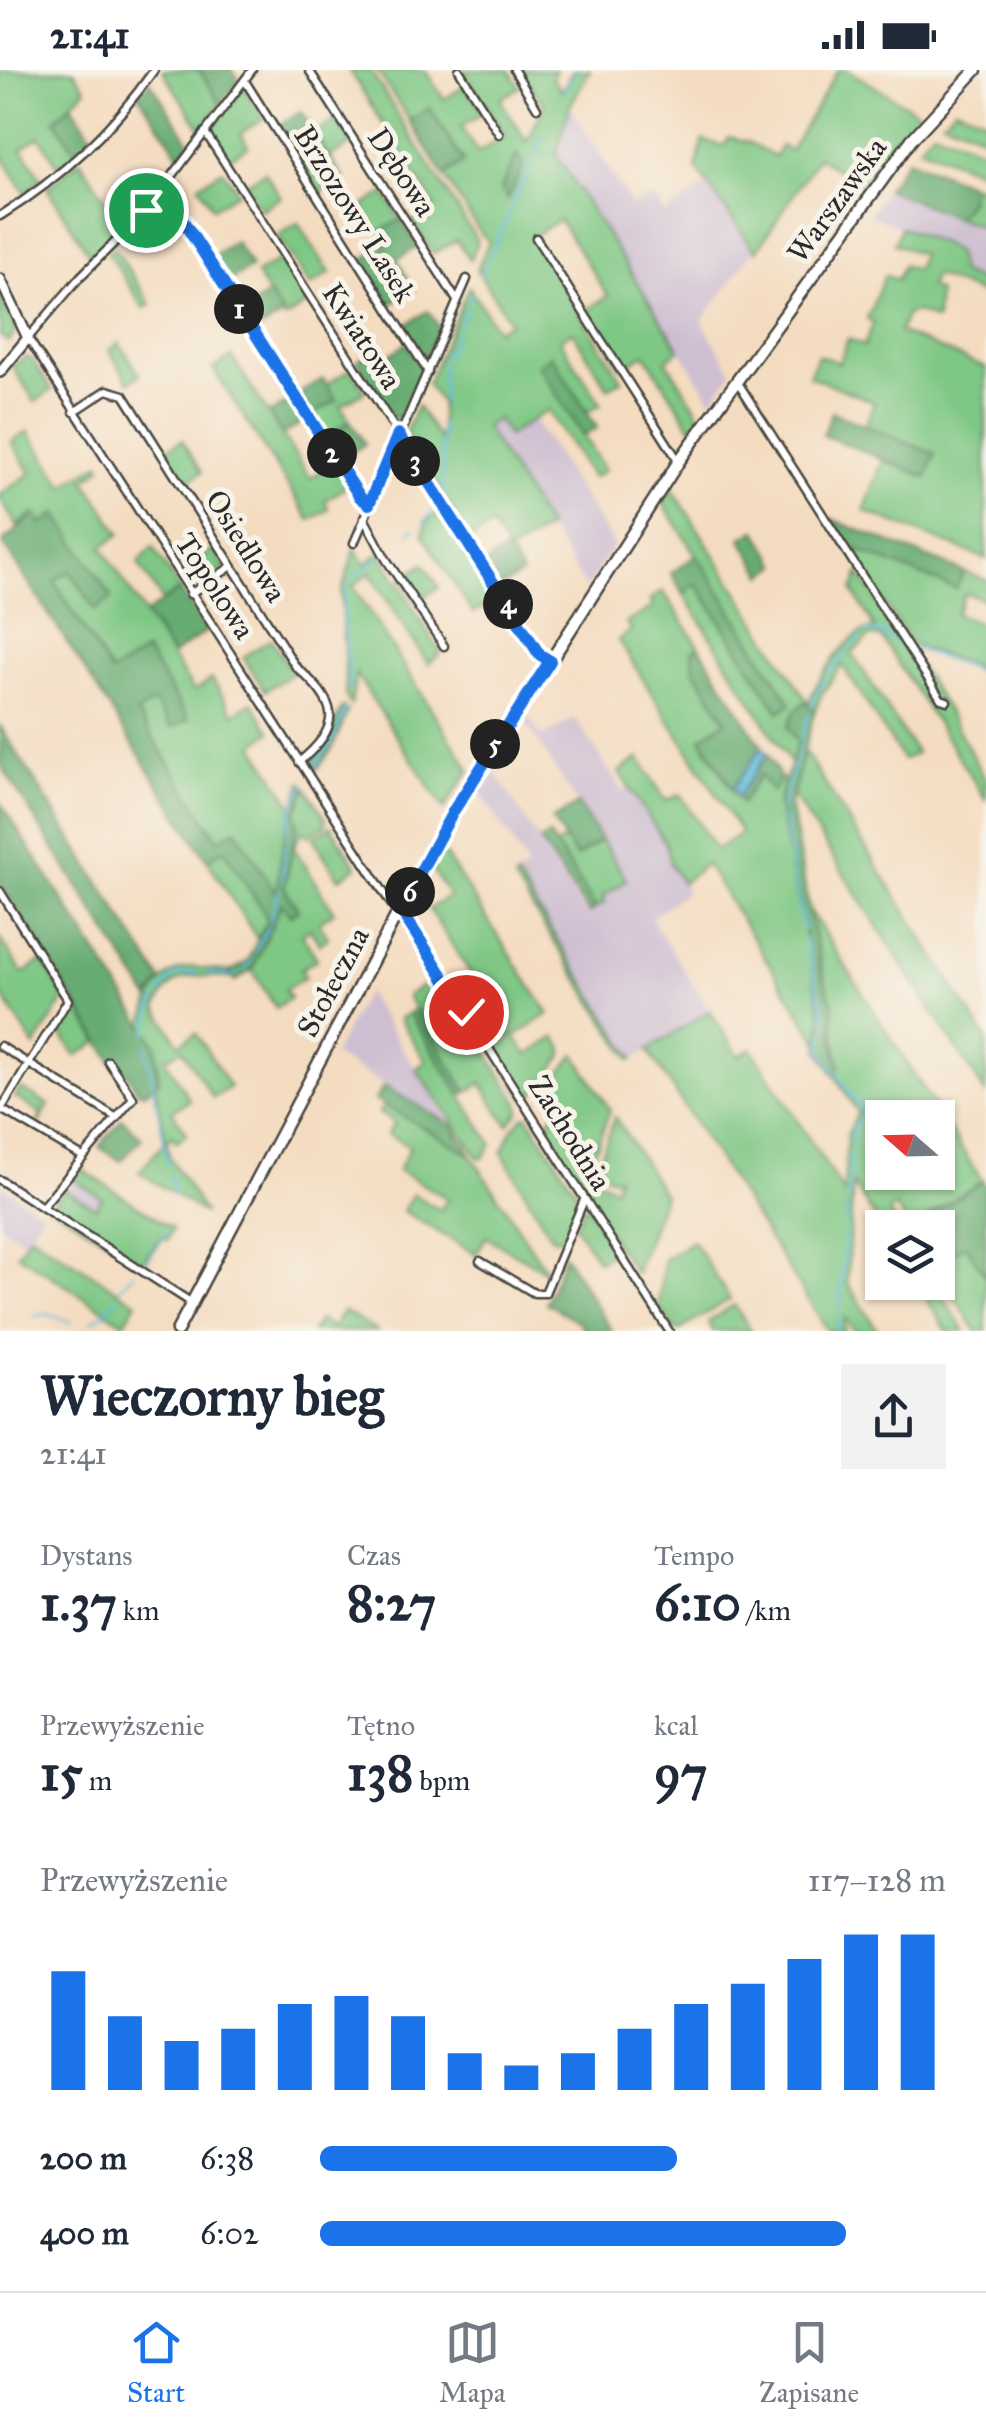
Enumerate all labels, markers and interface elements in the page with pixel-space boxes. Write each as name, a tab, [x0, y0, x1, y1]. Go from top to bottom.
text: 21:41	[50, 12, 130, 58]
street label: Brzozowy Lasek	[286, 119, 424, 309]
street label: Dębowa	[360, 121, 444, 223]
street label: Warszawska	[780, 130, 894, 269]
pin	[104, 168, 189, 253]
icon: arrive	[119, 183, 174, 238]
street label: Kwiatowa	[315, 276, 410, 396]
pin: 1	[214, 284, 264, 334]
text: 1	[233, 291, 245, 326]
pin: 2	[307, 428, 357, 478]
text: 2	[325, 435, 339, 470]
pin: 3	[390, 436, 440, 486]
text: 3	[409, 443, 421, 478]
street label: Osiedlowa	[198, 483, 295, 609]
street label: Topolowa	[167, 526, 263, 646]
pin: 4	[483, 579, 533, 629]
text: 4	[500, 586, 516, 621]
pin: 5	[470, 719, 520, 769]
text: 5	[488, 726, 502, 761]
pin: 6	[385, 867, 435, 917]
text: 6	[403, 874, 417, 909]
street label: Stołeczna	[289, 921, 377, 1043]
pin	[424, 970, 509, 1055]
icon: check	[439, 985, 494, 1040]
street label: Zachodnia	[521, 1069, 619, 1197]
north arrow	[865, 1100, 955, 1190]
map controls	[865, 1100, 955, 1300]
button: layers	[865, 1210, 955, 1300]
text: Wieczorny bieg	[40, 1363, 384, 1430]
button: share	[841, 1364, 946, 1469]
text: 21:41	[40, 1434, 107, 1473]
text: Dystans	[40, 1538, 133, 1573]
text: Czas	[347, 1538, 401, 1573]
text: Tempo	[654, 1538, 734, 1573]
text: 1.37	[40, 1573, 117, 1634]
text: 8:27	[347, 1573, 436, 1634]
text: 6:10	[654, 1573, 741, 1634]
text: km	[117, 1593, 159, 1628]
text: /km	[741, 1593, 791, 1628]
text: Przewyższenie	[40, 1708, 205, 1743]
text: Tętno	[347, 1708, 415, 1743]
text: kcal	[654, 1708, 698, 1743]
text: 15	[40, 1743, 83, 1804]
text: 138	[347, 1743, 413, 1804]
text: 97	[654, 1743, 708, 1804]
text: m	[83, 1763, 112, 1798]
text: bpm	[413, 1763, 470, 1798]
text: Przewyższenie	[40, 1861, 228, 1900]
text: 117–128 m	[808, 1861, 946, 1900]
text: 200 m	[40, 2139, 127, 2178]
text: 6:38	[200, 2139, 254, 2178]
text: 400 m	[40, 2214, 129, 2253]
text: 6:02	[200, 2214, 259, 2253]
tab: Start	[127, 2315, 185, 2410]
tab: Mapa	[439, 2315, 505, 2410]
tab: Zapisane	[759, 2315, 859, 2410]

